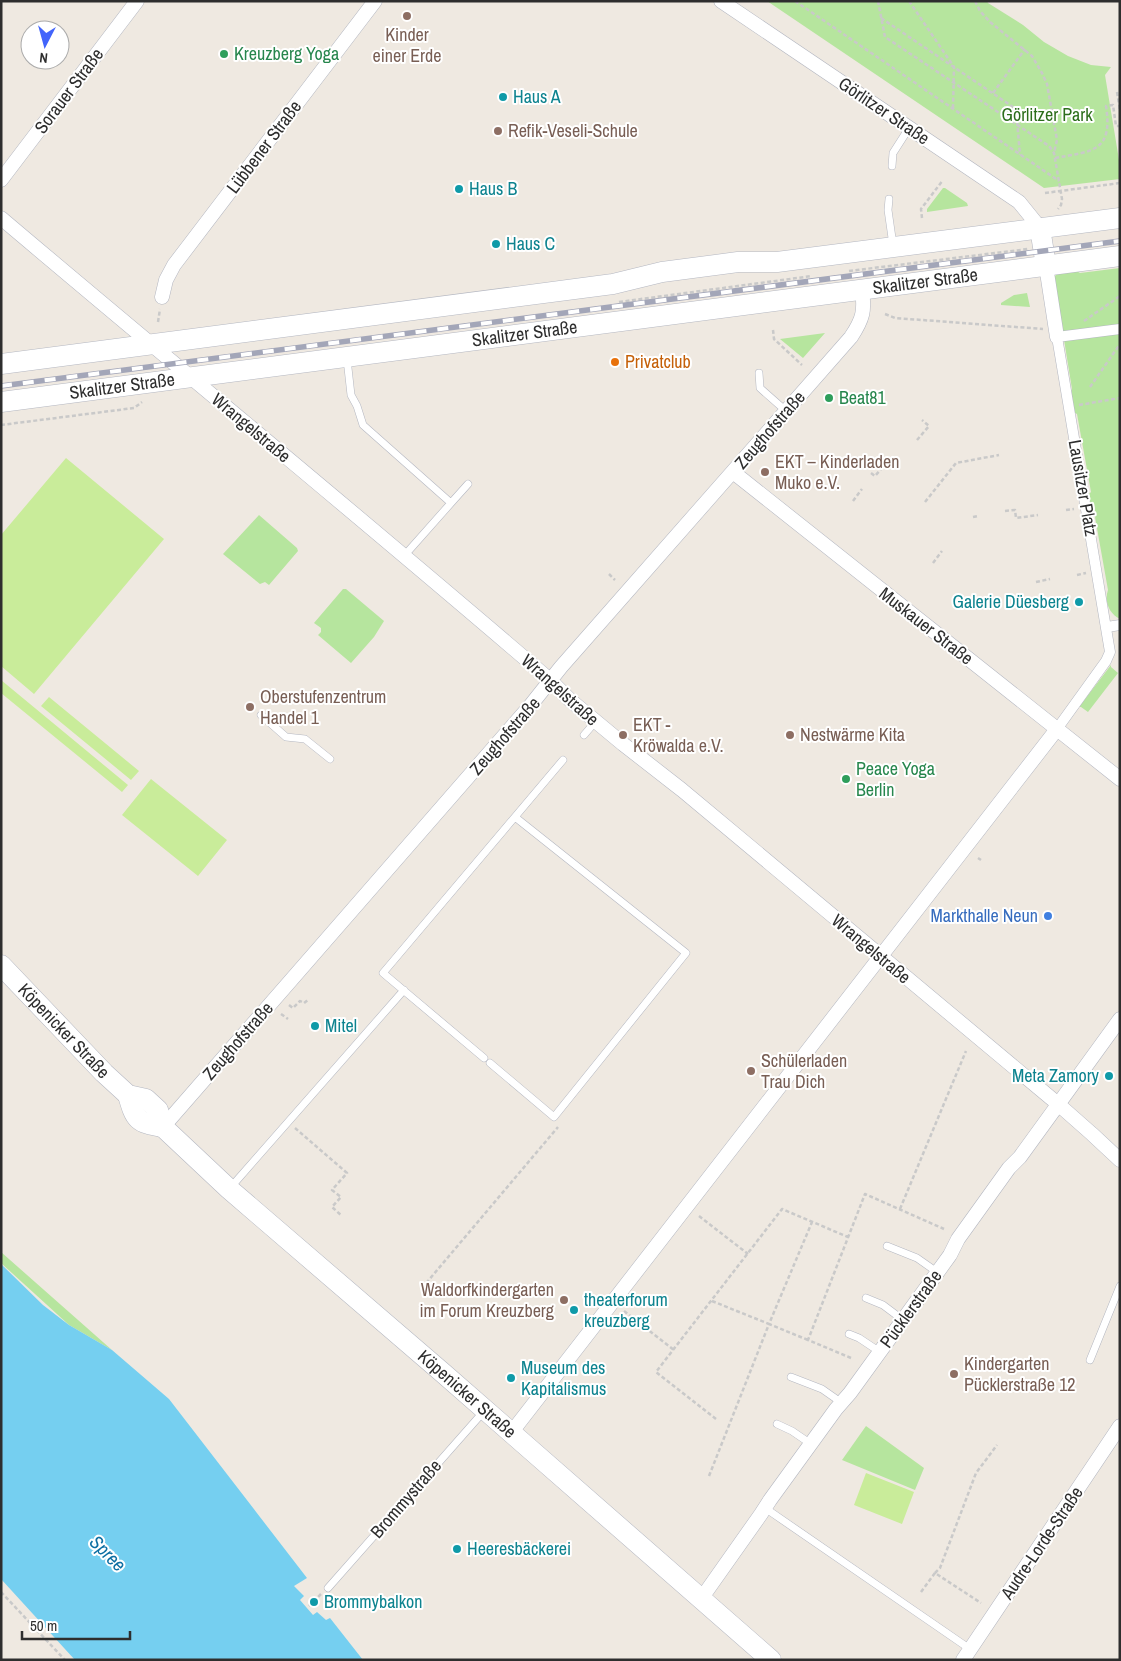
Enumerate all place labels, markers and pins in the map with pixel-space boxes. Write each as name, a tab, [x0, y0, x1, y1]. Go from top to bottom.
marker: Kinder einer Erde	[401, 10, 413, 22]
place label: Kinder einer Erde	[373, 22, 441, 68]
place label: Kreuzberg Yoga	[234, 41, 339, 66]
marker: Kreuzberg Yoga	[218, 48, 230, 60]
place label: Haus A	[513, 84, 561, 109]
marker: Haus A	[497, 91, 509, 103]
place label: Refik-Veseli-Schule	[508, 118, 638, 143]
marker: Refik-Veseli-Schule	[492, 125, 504, 137]
place label: Haus B	[469, 176, 518, 201]
marker: Haus B	[453, 183, 465, 195]
place label: Haus C	[506, 231, 555, 256]
marker: Haus C	[490, 238, 502, 250]
place label: Privatclub	[625, 349, 691, 374]
marker: Privatclub	[609, 356, 621, 368]
place label: Beat81	[839, 385, 887, 410]
marker: Beat81	[823, 392, 835, 404]
place label: EKT – Kinderladen Muko e.V.	[775, 449, 899, 495]
marker: EKT – Kinderladen Muko e.V.	[759, 466, 771, 478]
place label: Galerie Düesberg	[953, 589, 1070, 614]
marker: Galerie Düesberg	[1073, 596, 1085, 608]
place label: Oberstufenzentrum Handel 1	[260, 684, 386, 730]
marker: Oberstufenzentrum Handel 1	[244, 701, 256, 713]
place label: EKT - Kröwalda e.V.	[633, 712, 724, 758]
place label: Nestwärme Kita	[800, 722, 905, 747]
marker: EKT - Kröwalda e.V.	[617, 729, 629, 741]
marker: Nestwärme Kita	[784, 729, 796, 741]
place label: Peace Yoga Berlin	[856, 756, 935, 802]
marker: Peace Yoga Berlin	[840, 773, 852, 785]
place label: Markthalle Neun	[931, 903, 1038, 928]
marker: Markthalle Neun	[1042, 910, 1054, 922]
place label: Mitel	[325, 1013, 357, 1038]
marker: Mitel	[309, 1020, 321, 1032]
place label: Schülerladen Trau Dich	[761, 1048, 847, 1094]
place label: Meta Zamory	[1012, 1063, 1100, 1088]
marker: Schülerladen Trau Dich	[745, 1065, 757, 1077]
marker: Meta Zamory	[1103, 1070, 1115, 1082]
place label: Waldorfkindergarten im Forum Kreuzberg	[419, 1277, 555, 1323]
place label: theaterforum kreuzberg	[584, 1287, 668, 1333]
marker: Waldorfkindergarten im Forum Kreuzberg	[558, 1294, 570, 1306]
marker: theaterforum kreuzberg	[568, 1304, 580, 1316]
place label: Kindergarten Pücklerstraße 12	[964, 1351, 1076, 1397]
place label: Museum des Kapitalismus	[521, 1355, 606, 1401]
marker: Kindergarten Pücklerstraße 12	[948, 1368, 960, 1380]
marker: Museum des Kapitalismus	[505, 1372, 517, 1384]
place label: Heeresbäckerei	[467, 1536, 571, 1561]
marker: Heeresbäckerei	[451, 1543, 463, 1555]
place label: Brommybalkon	[324, 1589, 422, 1614]
marker: Brommybalkon	[308, 1596, 320, 1608]

